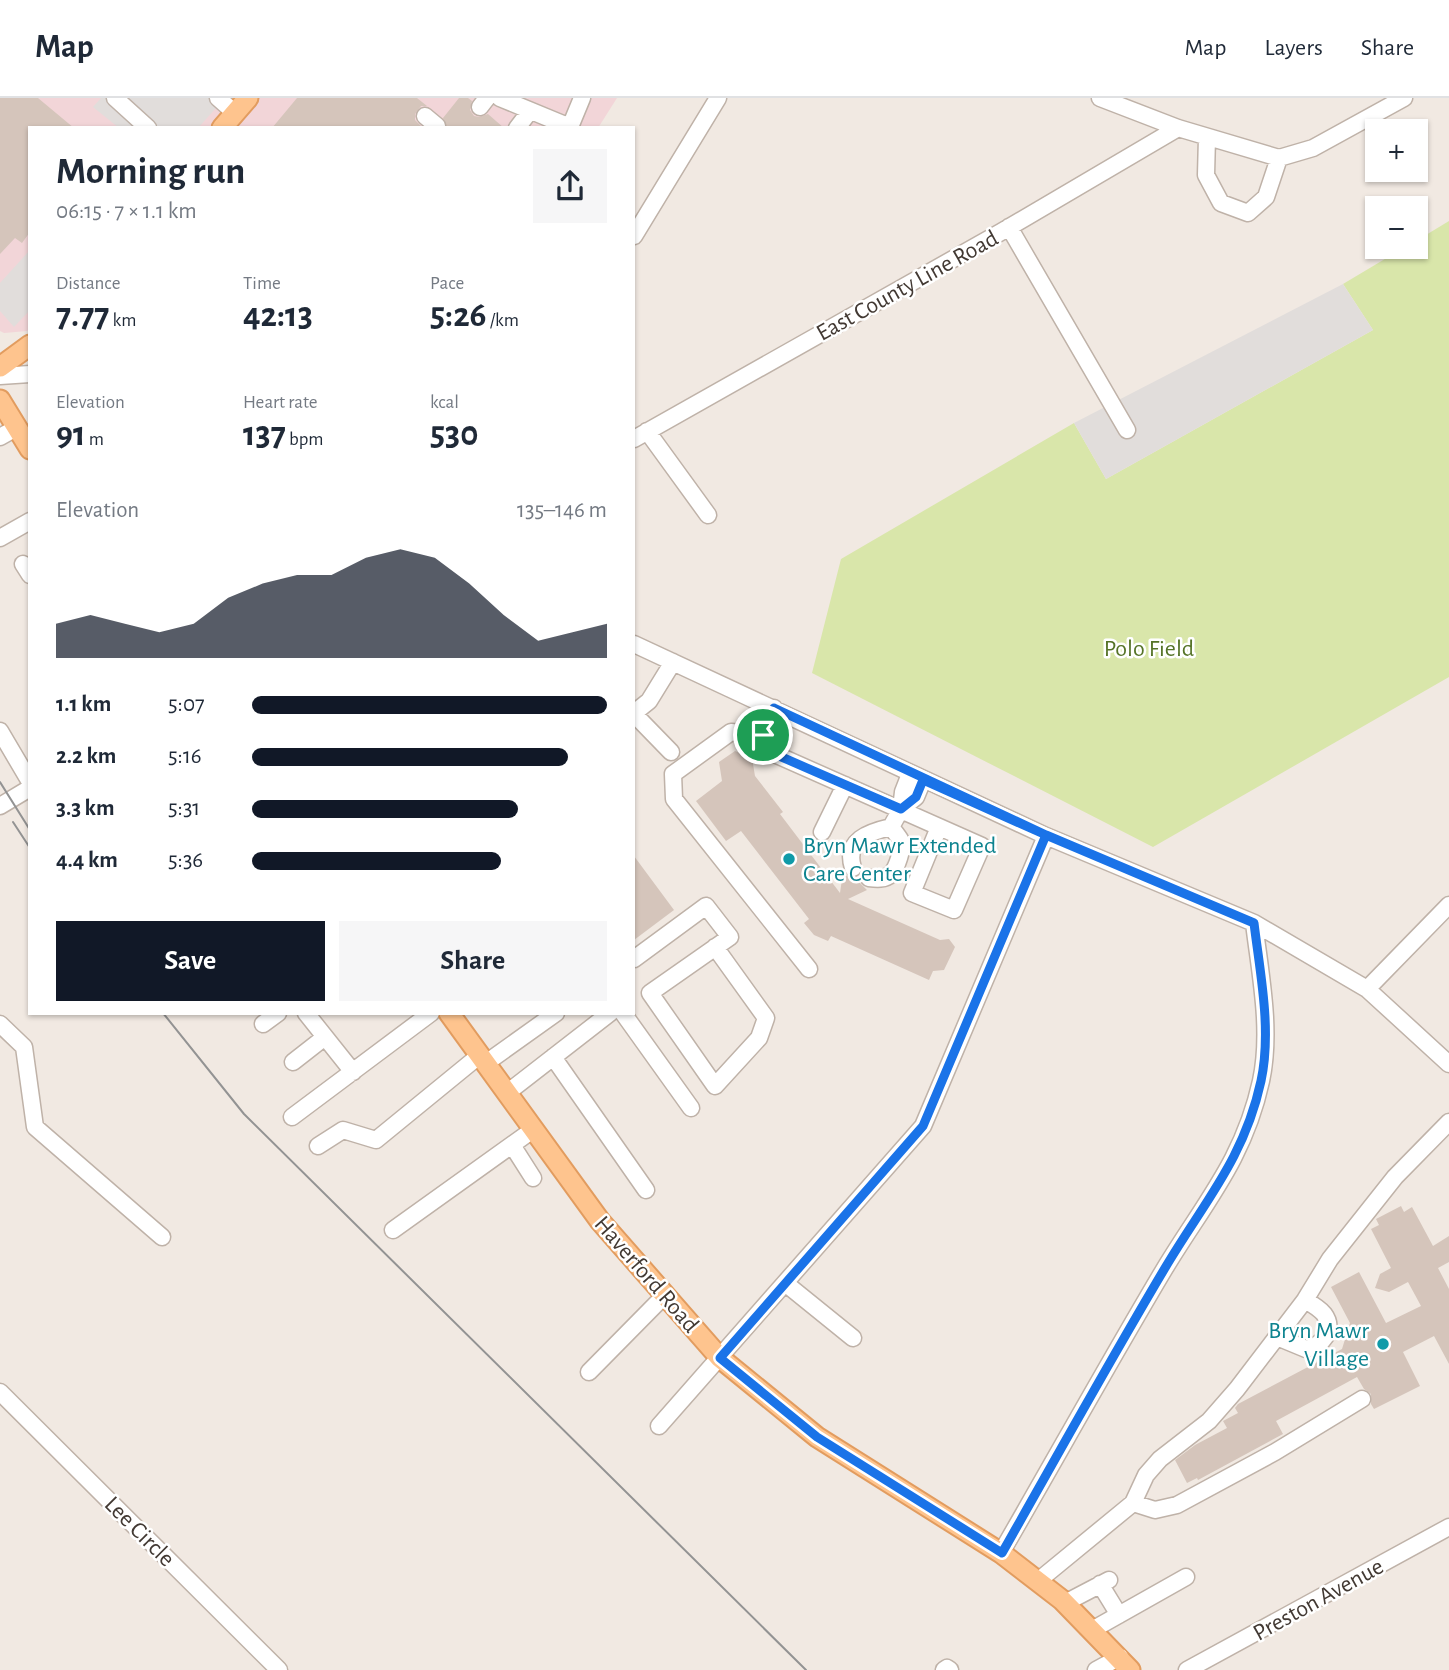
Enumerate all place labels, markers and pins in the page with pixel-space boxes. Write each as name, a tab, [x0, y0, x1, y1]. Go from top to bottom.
pin	[733, 705, 793, 765]
place label: Bryn Mawr Extended Care Center	[803, 834, 996, 886]
marker: Bryn Mawr Extended Care Center	[781, 851, 797, 867]
place label: Bryn Mawr Village	[1268, 1319, 1369, 1371]
marker: Bryn Mawr Village	[1375, 1336, 1391, 1352]

